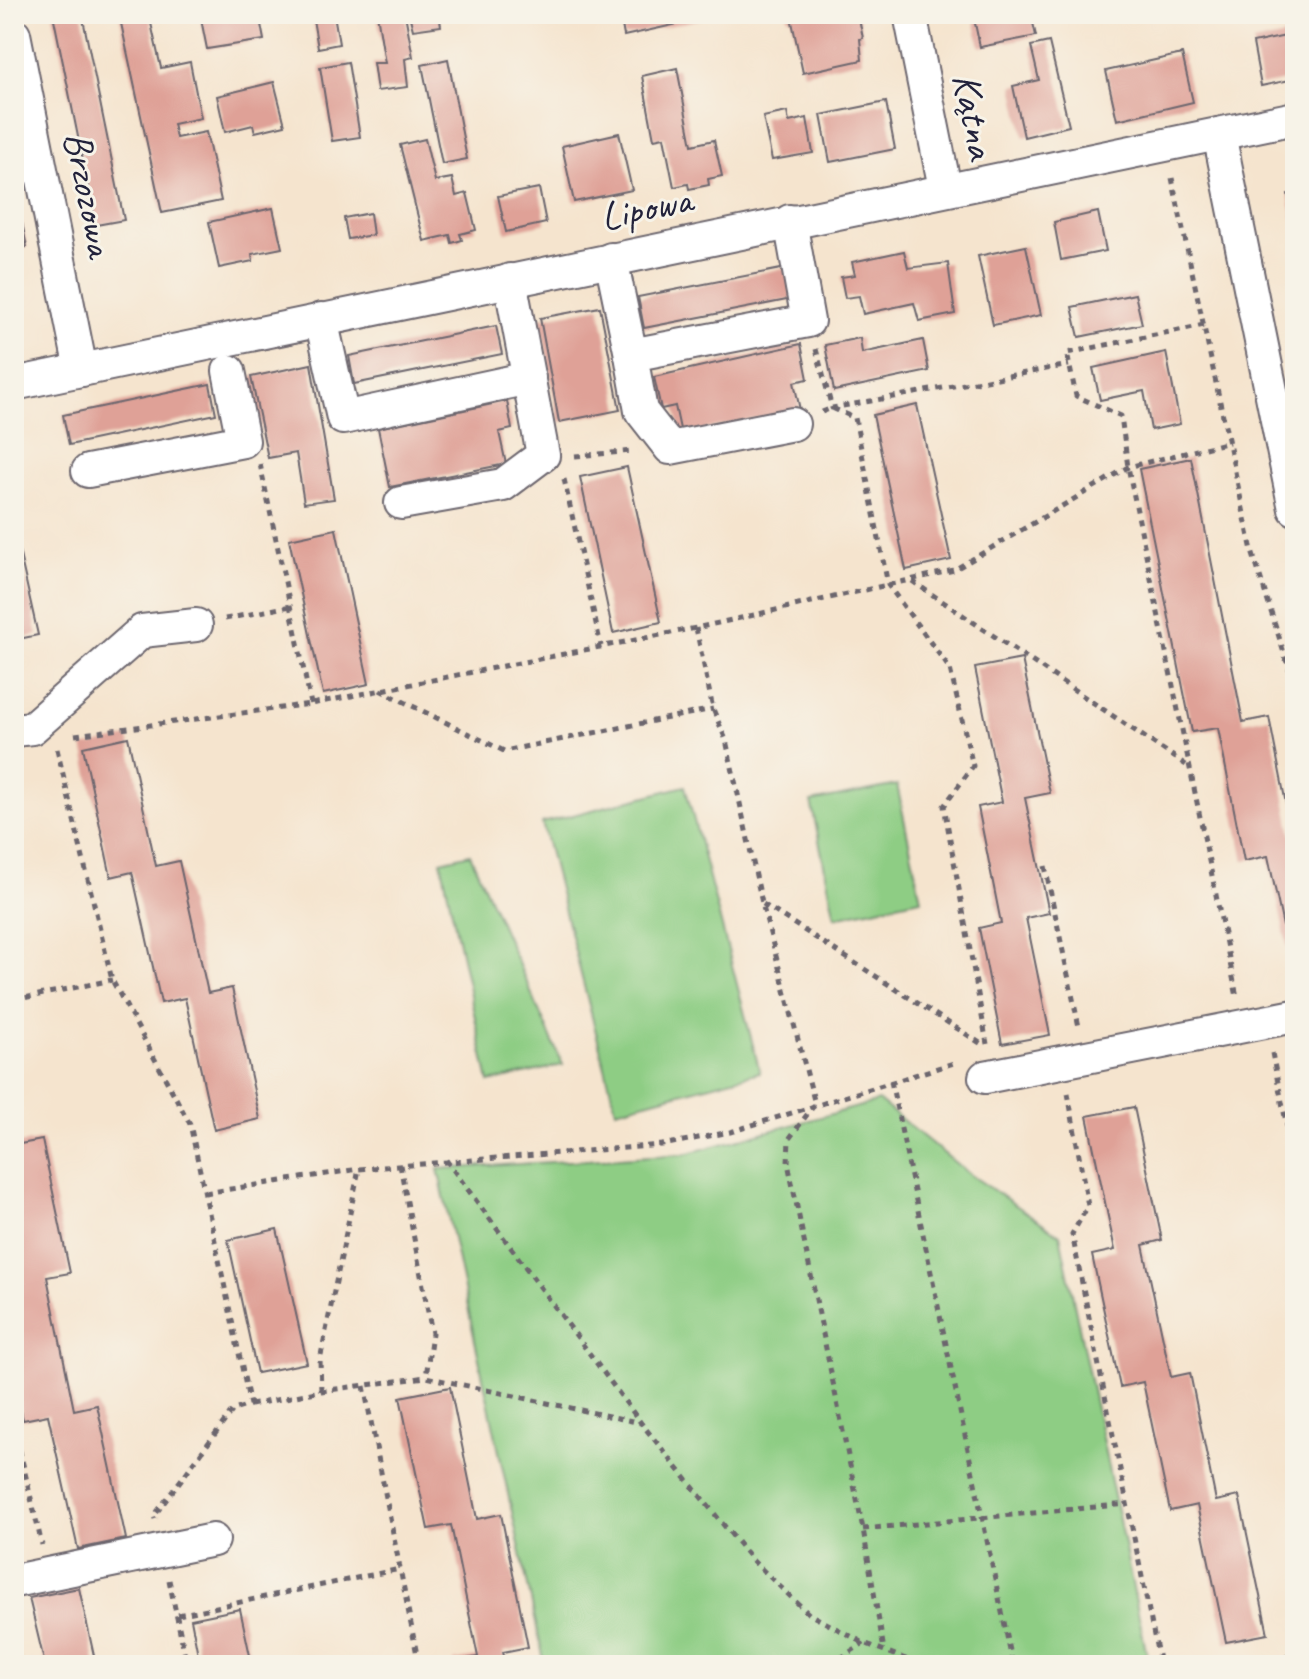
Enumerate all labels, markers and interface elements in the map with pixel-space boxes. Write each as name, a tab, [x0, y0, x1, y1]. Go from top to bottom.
street label: Kątna	[941, 69, 1007, 166]
street label: Brzozowa	[52, 128, 126, 264]
street label: Lipowa	[596, 173, 699, 242]

